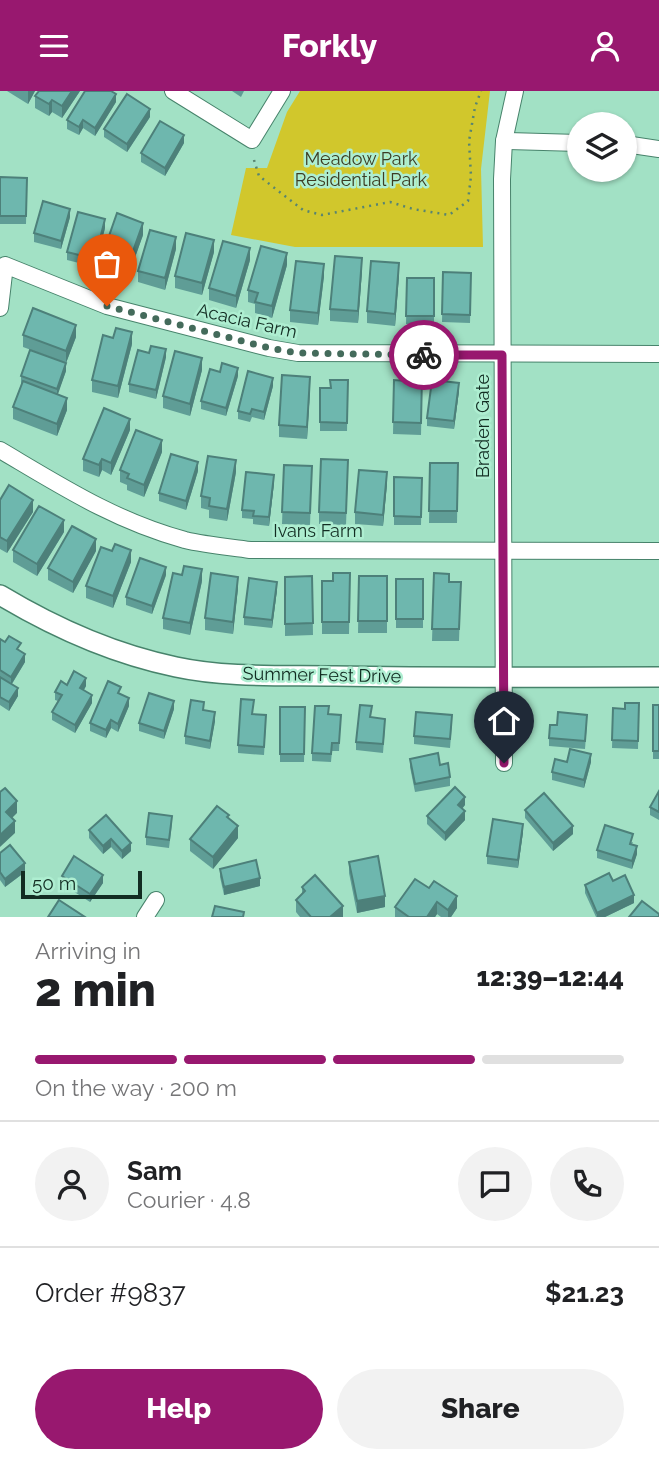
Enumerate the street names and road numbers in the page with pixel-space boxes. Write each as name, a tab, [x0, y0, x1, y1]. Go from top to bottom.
street label: Acacia Farm	[195, 299, 299, 342]
street label: Braden Gate	[472, 374, 493, 478]
street label: Ivans Farm	[273, 520, 363, 541]
street label: Summer Fest Drive	[243, 663, 402, 686]

